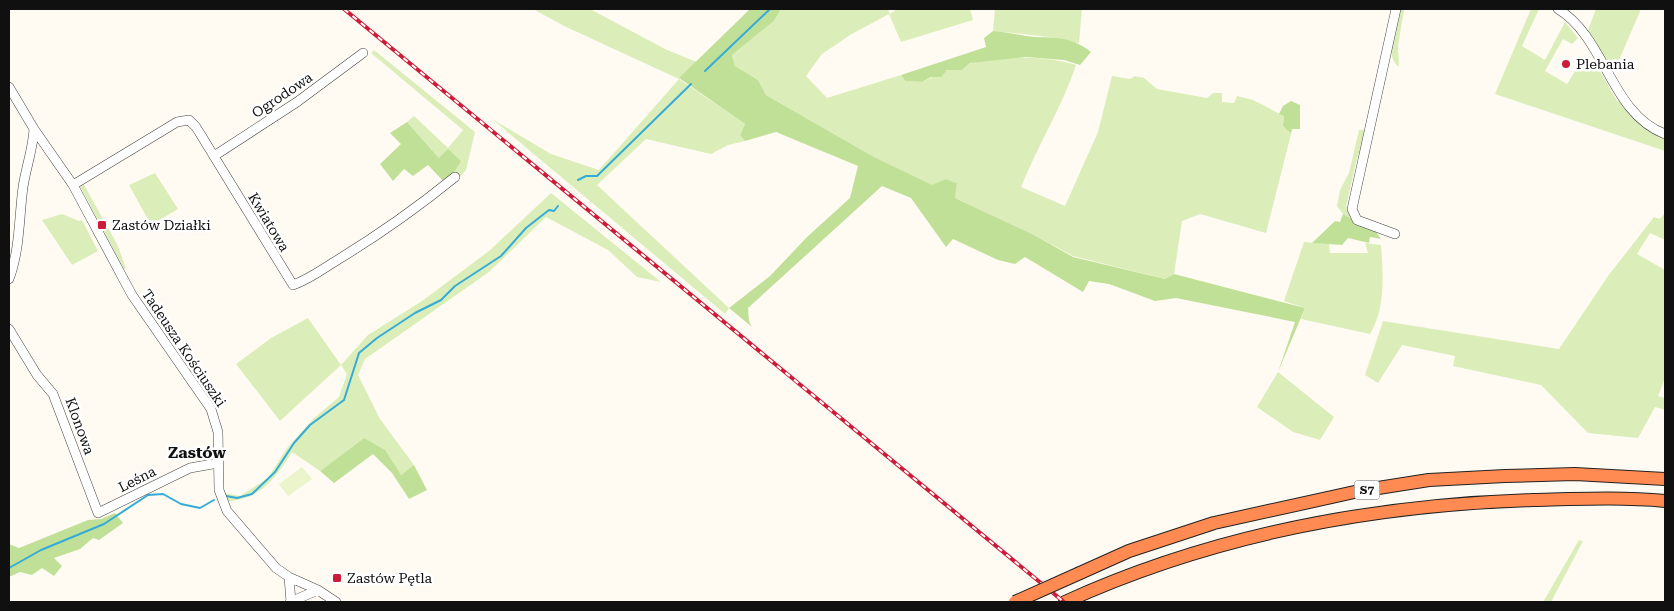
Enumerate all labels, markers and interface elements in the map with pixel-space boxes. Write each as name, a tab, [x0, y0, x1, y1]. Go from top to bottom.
place label: Plebania	[1576, 56, 1635, 72]
marker: Plebania	[1560, 58, 1572, 70]
street label: Ogrodowa	[249, 69, 316, 121]
street label: Kwiatowa	[245, 190, 293, 255]
place label: Zastów Działki	[112, 217, 211, 233]
marker: Zastów Działki	[96, 219, 108, 231]
street label: Tadeusza Kościuszki	[139, 286, 230, 410]
street label: Klonowa	[62, 395, 98, 457]
district label: Zastów	[168, 443, 226, 462]
street label: Leśna	[116, 463, 159, 495]
road number: S7	[1354, 480, 1380, 500]
place label: Zastów Pętla	[347, 570, 433, 586]
marker: Zastów Pętla	[331, 572, 343, 584]

